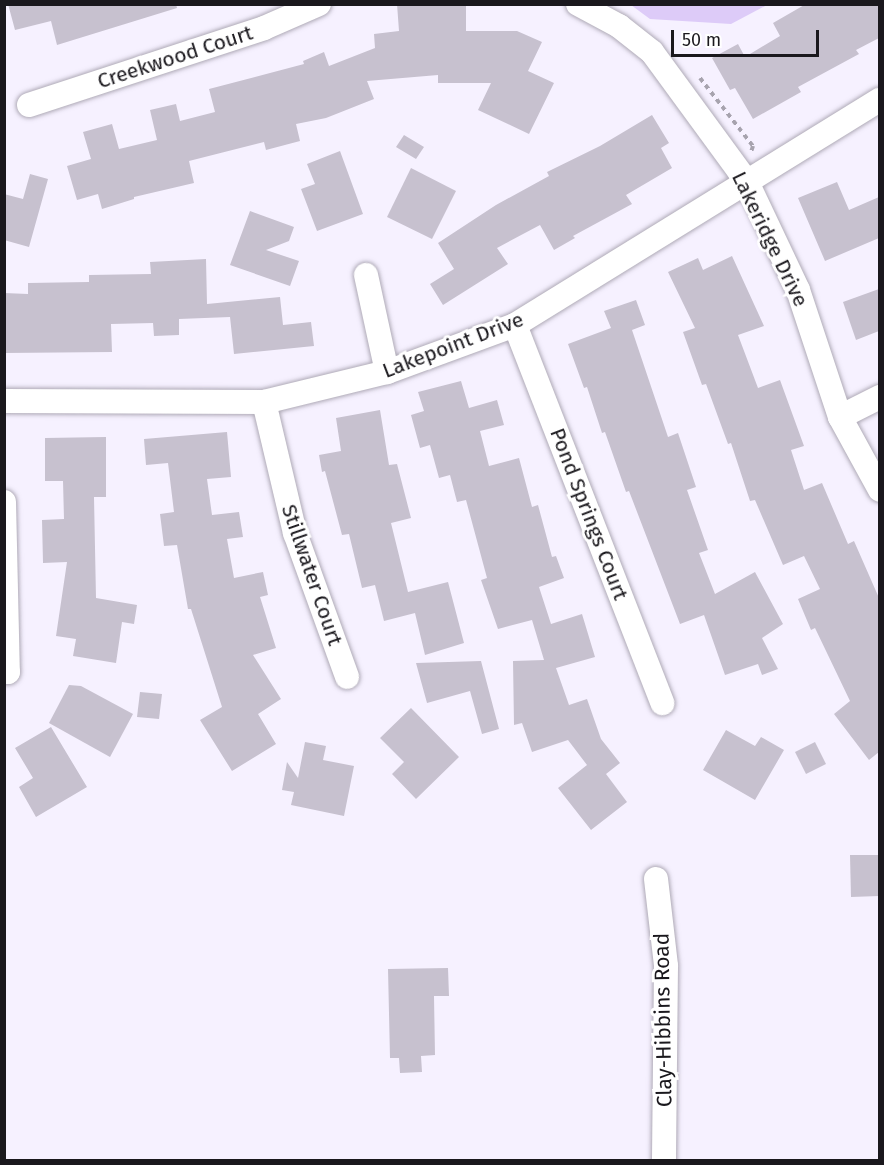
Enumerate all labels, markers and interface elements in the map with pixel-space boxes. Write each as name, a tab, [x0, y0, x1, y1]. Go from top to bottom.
scale bar	[674, 18, 822, 56]
street label: Creekwood Court	[94, 20, 256, 94]
text: 50 m	[682, 29, 721, 51]
street label: Lakeridge Drive	[726, 167, 814, 311]
street label: Lakepoint Drive	[379, 307, 527, 383]
street label: Pond Springs Court	[545, 424, 633, 604]
street label: Stillwater Court	[276, 501, 348, 649]
street label: Clay-Hibbins Road	[649, 933, 677, 1107]

